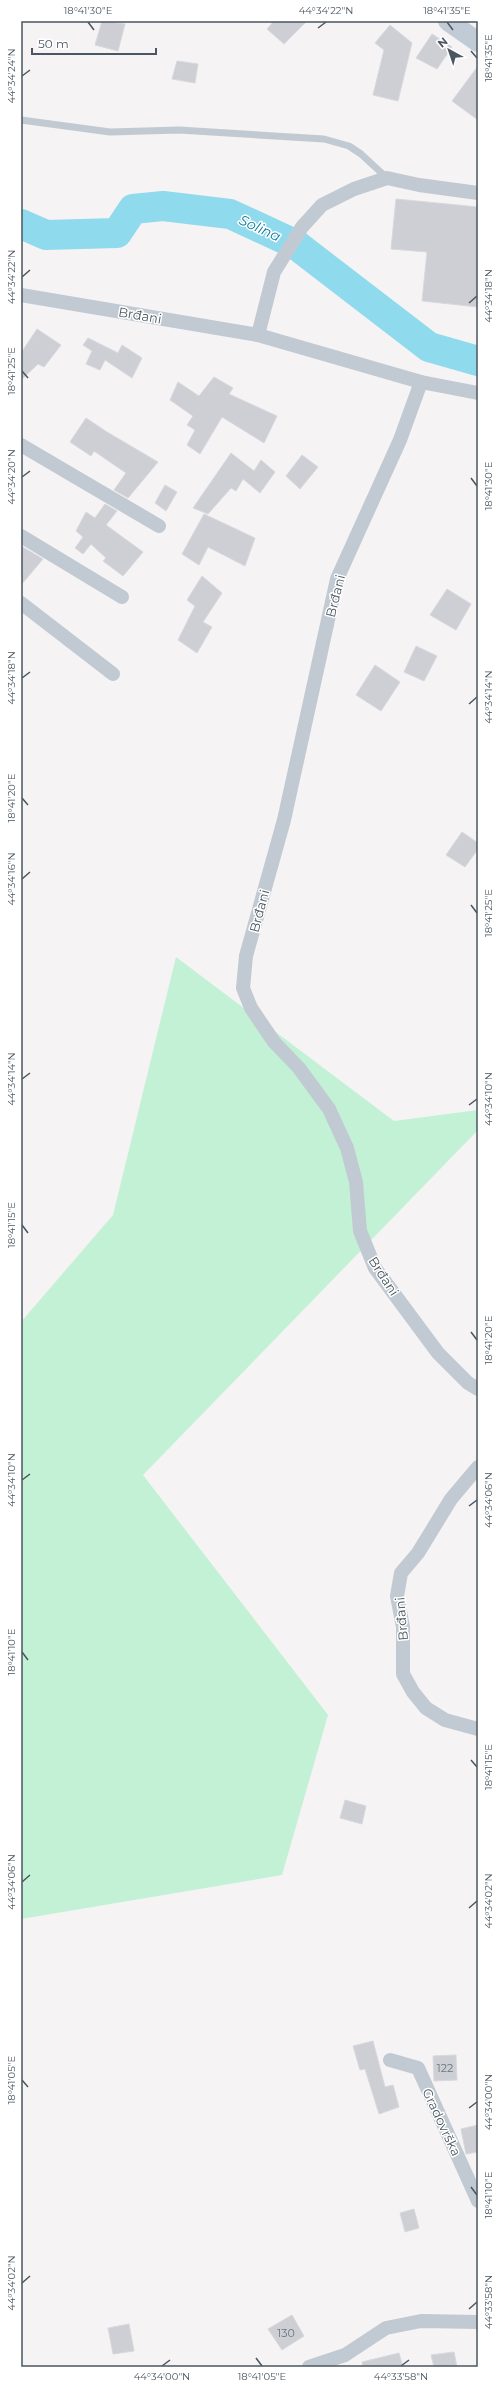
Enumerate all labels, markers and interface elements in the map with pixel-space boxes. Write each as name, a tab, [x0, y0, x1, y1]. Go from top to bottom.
text: 18°41'30"E	[64, 4, 113, 17]
text: 44°34'22"N	[299, 4, 353, 17]
text: 18°41'35"E	[423, 4, 471, 17]
scale bar	[32, 30, 156, 56]
north arrow	[429, 30, 469, 70]
text: N	[435, 34, 450, 51]
text: 18°41'35"E	[482, 34, 495, 82]
text: 50 m	[38, 36, 69, 51]
text: 44°34'24"N	[5, 48, 18, 104]
water label: Solina	[236, 211, 284, 245]
text: 44°34'22"N	[5, 250, 18, 304]
text: 44°34'18"N	[482, 269, 495, 323]
street label: Brđani	[117, 303, 163, 327]
text: 18°41'25"E	[5, 347, 18, 395]
text: 44°34'20"N	[5, 449, 18, 505]
text: 18°41'30"E	[482, 461, 495, 510]
street label: Brđani	[322, 573, 348, 619]
text: 44°34'18"N	[5, 651, 18, 705]
text: 44°34'14"N	[482, 670, 495, 724]
text: 18°41'20"E	[5, 773, 18, 822]
text: 44°34'16"N	[5, 852, 18, 906]
street label: Brđani	[246, 888, 272, 934]
text: 18°41'25"E	[482, 889, 495, 937]
text: 44°34'14"N	[5, 1052, 18, 1106]
text: 44°34'10"N	[482, 1072, 495, 1126]
text: 18°41'15"E	[5, 1202, 18, 1248]
street label: Brđani	[365, 1253, 403, 1299]
text: 18°41'20"E	[482, 1315, 495, 1364]
text: 44°34'10"N	[5, 1453, 18, 1507]
text: 44°34'06"N	[482, 1472, 495, 1528]
street label: Brđani	[391, 1597, 411, 1641]
text: 18°41'10"E	[5, 1628, 18, 1675]
text: 18°41'15"E	[482, 1744, 495, 1790]
text: 44°34'06"N	[5, 1854, 18, 1910]
text: 44°34'02"N	[482, 1873, 495, 1929]
text: 18°41'05"E	[5, 2055, 18, 2104]
house number: 122	[437, 2061, 453, 2075]
text: 44°34'00"N	[482, 2074, 495, 2130]
street label: Gradovrška	[419, 2086, 465, 2158]
text: 18°41'10"E	[482, 2171, 495, 2218]
text: 44°34'02"N	[5, 2255, 18, 2311]
text: 44°33'58"N	[482, 2275, 495, 2329]
house number: 130	[277, 2326, 295, 2340]
text: 44°34'00"N	[134, 2370, 190, 2383]
text: 18°41'05"E	[238, 2370, 287, 2383]
text: 44°33'58"N	[374, 2370, 428, 2383]

